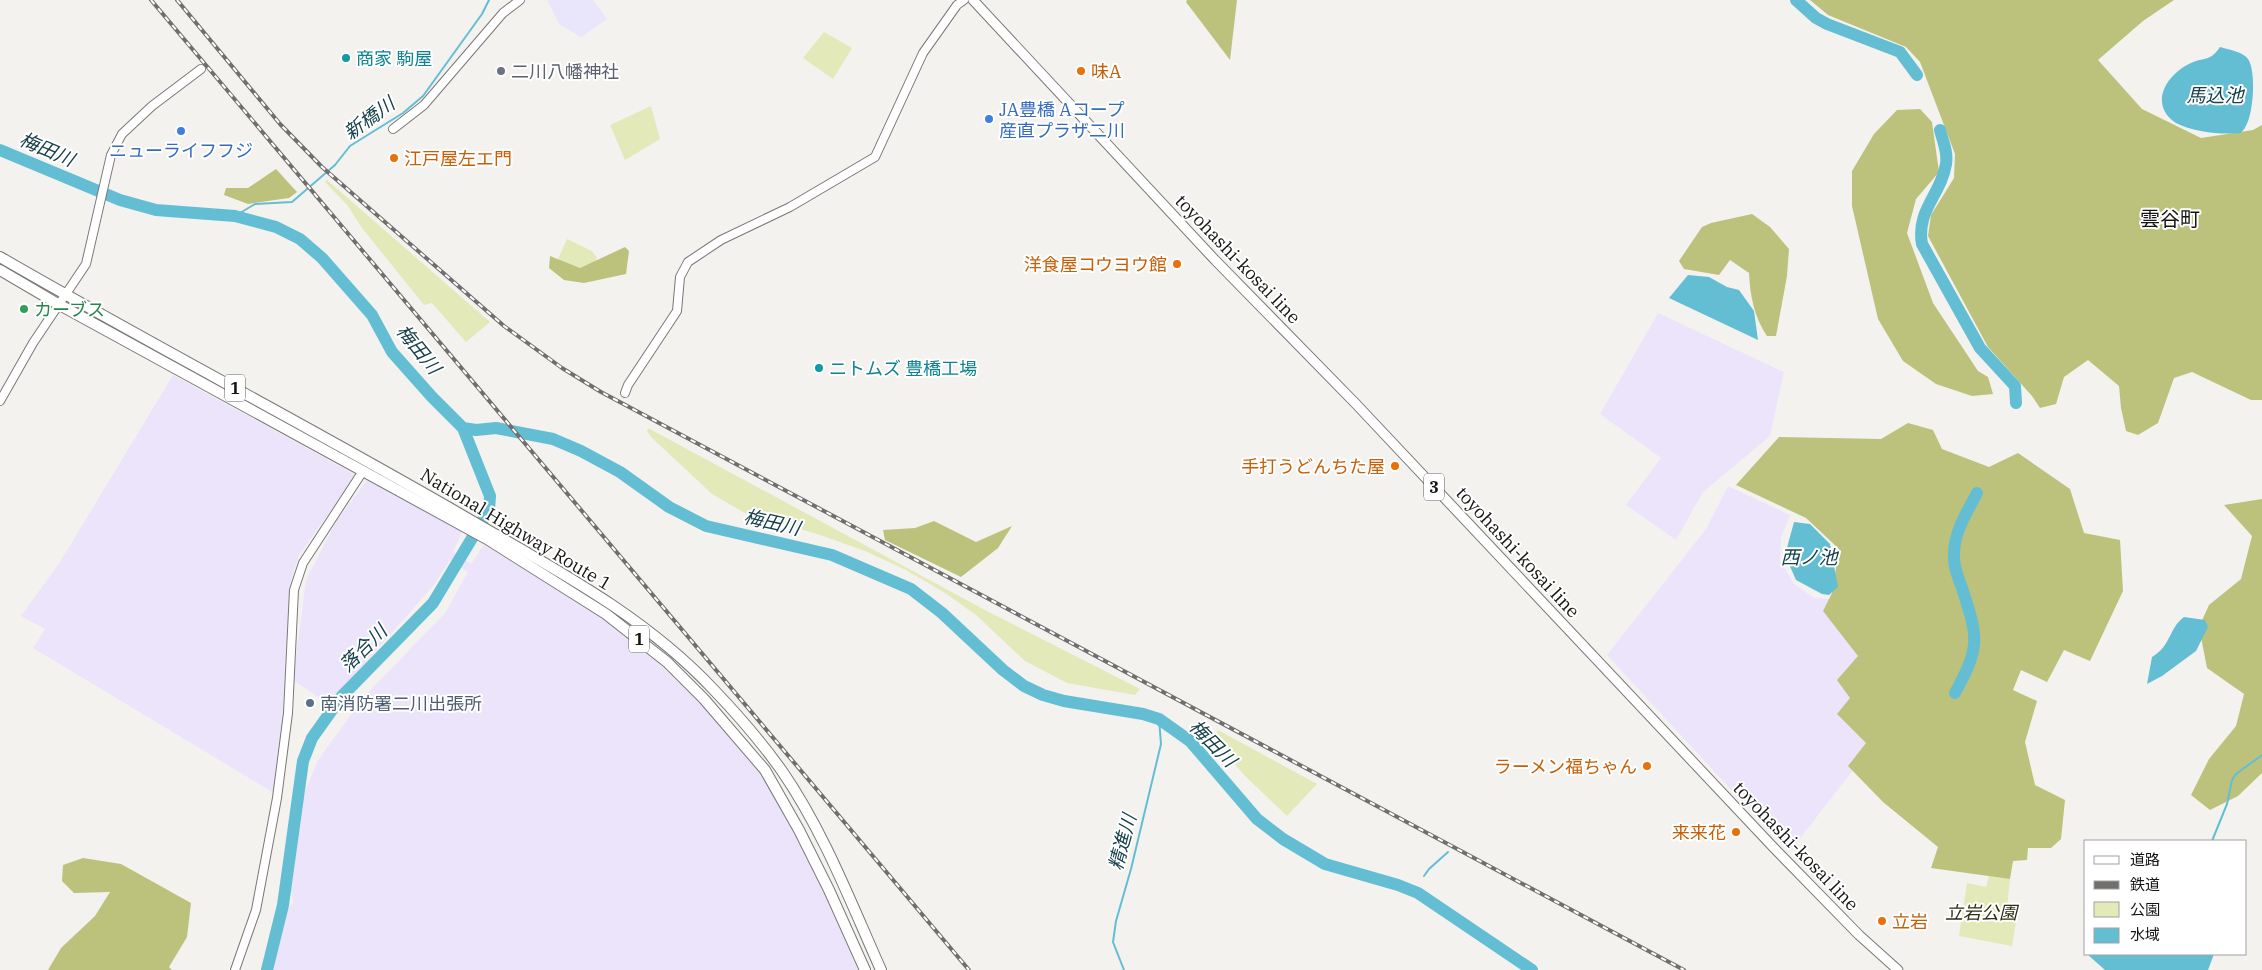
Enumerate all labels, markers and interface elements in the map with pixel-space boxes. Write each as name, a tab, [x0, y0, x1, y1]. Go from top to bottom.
place label: 商家 駒屋	[356, 47, 432, 70]
marker: 商家 駒屋	[340, 52, 352, 64]
place label: 二川八幡神社	[511, 60, 619, 83]
place label: 味A	[1091, 60, 1122, 83]
marker: 二川八幡神社	[495, 65, 507, 77]
marker: 味A	[1075, 65, 1087, 77]
water label: 馬込池	[2186, 83, 2245, 107]
water label: 新橋川	[339, 90, 401, 144]
place label: JA豊橋 Aコープ 産直プラザ二川	[999, 98, 1125, 142]
marker: JA豊橋 Aコープ 産直プラザ二川	[983, 113, 995, 125]
marker: ニューライフフジ	[175, 125, 187, 137]
water label: 梅田川	[16, 127, 80, 172]
place label: ニューライフフジ	[109, 139, 253, 162]
place label: 江戸屋左エ門	[404, 147, 512, 170]
marker: 江戸屋左エ門	[388, 152, 400, 164]
street label: toyohashi-kosai line	[1170, 190, 1306, 328]
district label: 雲谷町	[2140, 205, 2200, 232]
place label: 洋食屋コウヨウ館	[1024, 253, 1167, 276]
marker: 洋食屋コウヨウ館	[1171, 258, 1183, 270]
place label: カーブス	[34, 298, 105, 321]
marker: カーブス	[18, 303, 30, 315]
water label: 梅田川	[392, 319, 448, 380]
place label: ニトムズ 豊橋工場	[829, 357, 977, 380]
marker: ニトムズ 豊橋工場	[813, 362, 825, 374]
road number: 1	[225, 374, 245, 402]
place label: 手打うどんちた屋	[1241, 455, 1385, 478]
marker: 手打うどんちた屋	[1389, 460, 1401, 472]
street label: National Highway Route 1	[416, 463, 616, 595]
road number: 3	[1424, 474, 1444, 501]
street label: toyohashi-kosai line	[1451, 482, 1585, 622]
water label: 梅田川	[742, 504, 804, 541]
water label: 西ノ池	[1780, 545, 1839, 569]
water label: 落合川	[334, 618, 393, 677]
road number: 1	[629, 626, 649, 652]
place label: 南消防署二川出張所	[320, 692, 482, 715]
marker: 南消防署二川出張所	[304, 697, 316, 709]
water label: 梅田川	[1184, 714, 1243, 773]
place label: ラーメン福ちゃん	[1494, 755, 1637, 778]
marker: ラーメン福ちゃん	[1641, 760, 1653, 772]
street label: toyohashi-kosai line	[1728, 777, 1864, 915]
water label: 精進川	[1103, 809, 1141, 873]
place label: 来来花	[1672, 821, 1726, 844]
marker: 来来花	[1730, 826, 1742, 838]
legend	[2084, 840, 2247, 955]
text: 道路	[2130, 850, 2160, 869]
text: 鉄道	[2130, 875, 2160, 894]
text: 公園	[2130, 900, 2160, 919]
park label: 立岩公園	[1945, 901, 2020, 924]
place label: 立岩	[1892, 910, 1928, 933]
marker: 立岩	[1876, 915, 1888, 927]
text: 水域	[2130, 925, 2160, 944]

